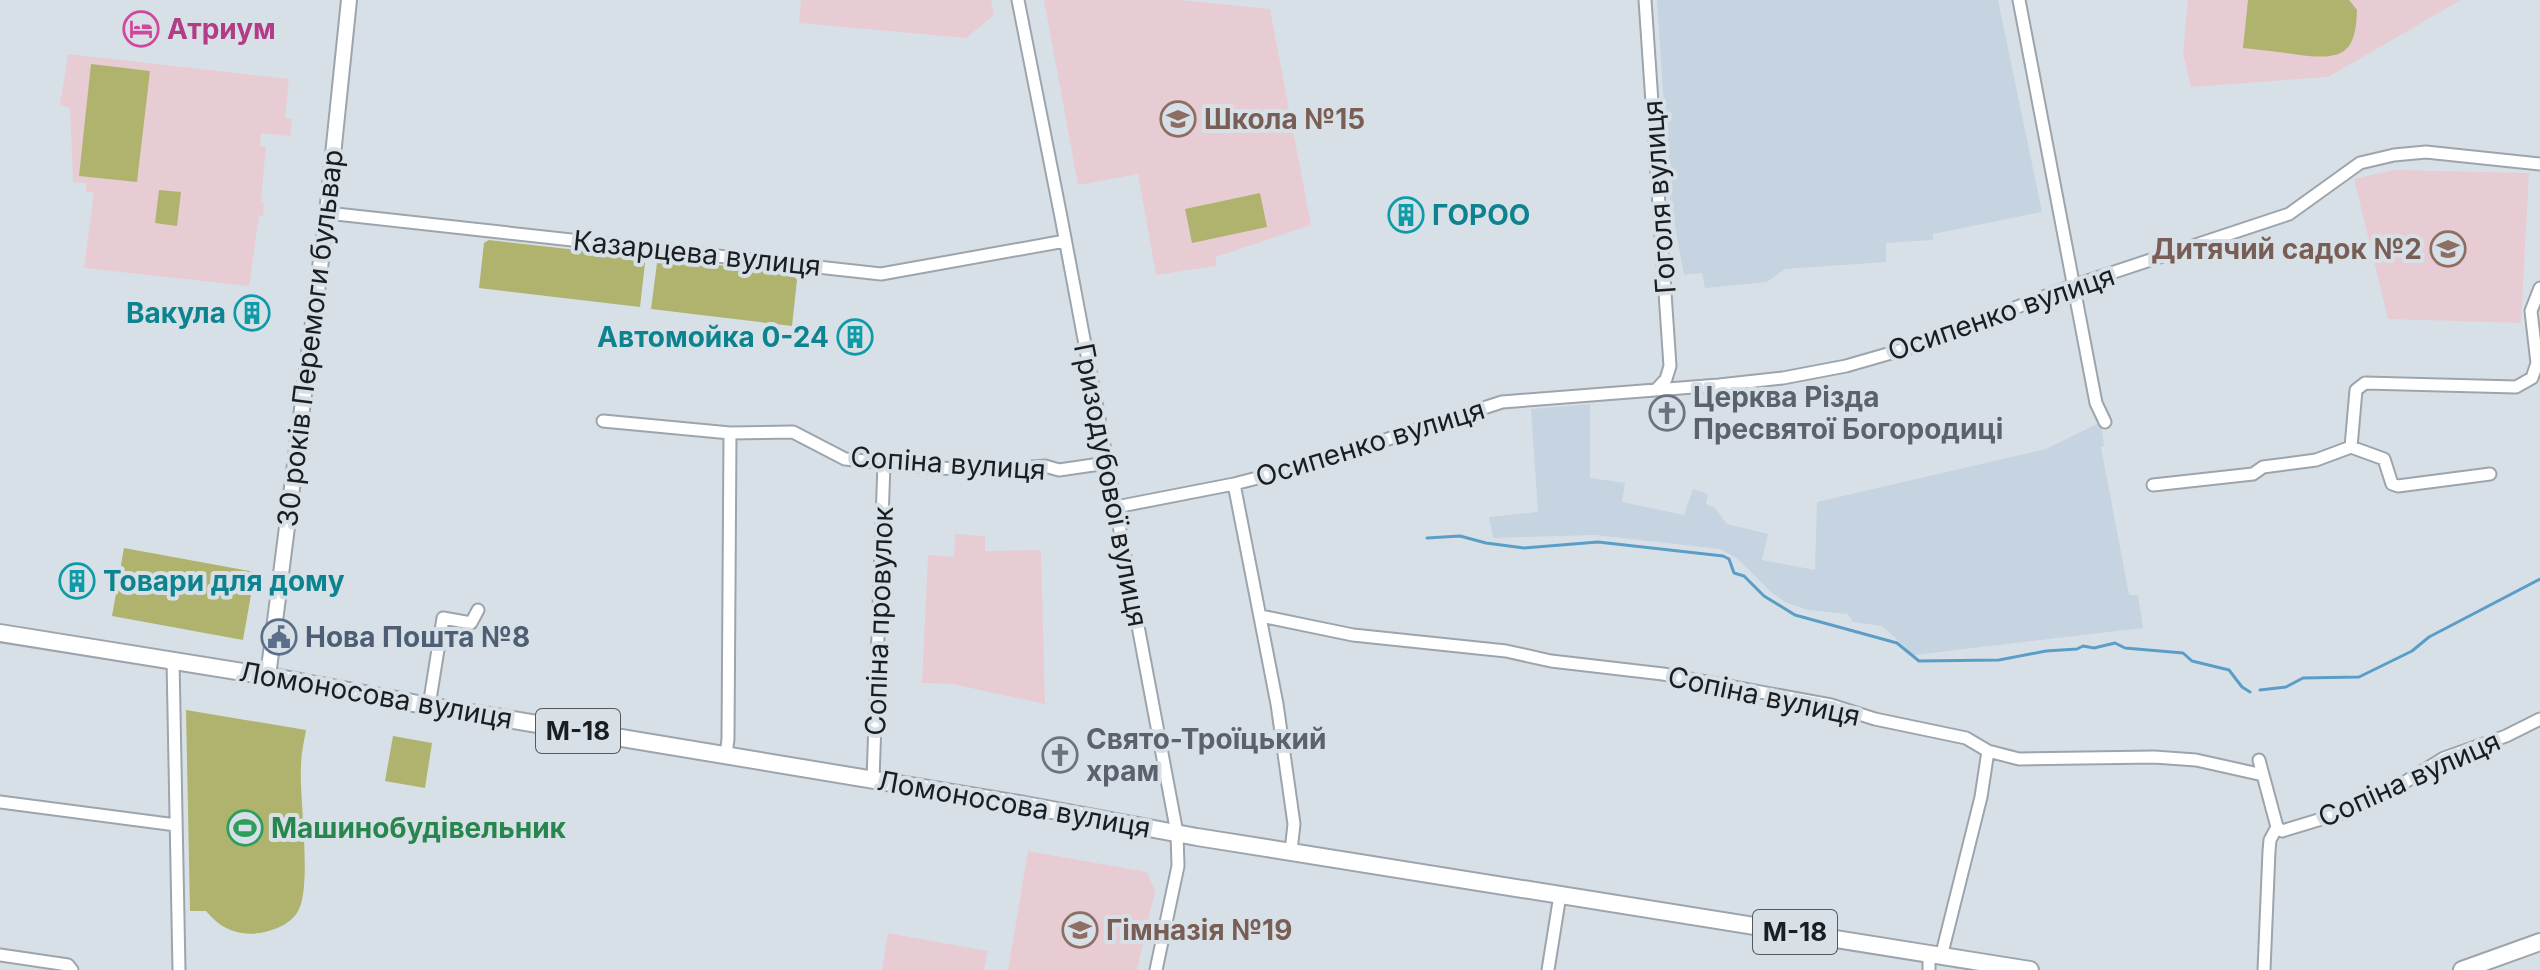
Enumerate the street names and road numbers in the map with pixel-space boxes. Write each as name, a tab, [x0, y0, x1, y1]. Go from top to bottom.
street label: Гоголя вулиця	[1635, 99, 1683, 295]
street label: 30 років Перемоги бульвар	[270, 147, 350, 529]
street label: Казарцева вулиця	[571, 223, 823, 283]
street label: Осипенко вулиця	[1883, 258, 2119, 368]
street label: Гризодубової вулиця	[1067, 340, 1155, 630]
street label: Осипенко вулиця	[1251, 392, 1489, 494]
street label: Сопіна вулиця	[849, 439, 1047, 487]
street label: Сопіна провулок	[858, 506, 900, 736]
street label: Ломоносова вулиця	[237, 654, 515, 736]
street label: Сопіна вулиця	[1665, 659, 1863, 733]
road number: М-18	[536, 709, 620, 753]
street label: Сопіна вулиця	[2313, 724, 2505, 834]
street label: Ломоносова вулиця	[875, 763, 1153, 845]
road number: М-18	[1753, 910, 1837, 954]

